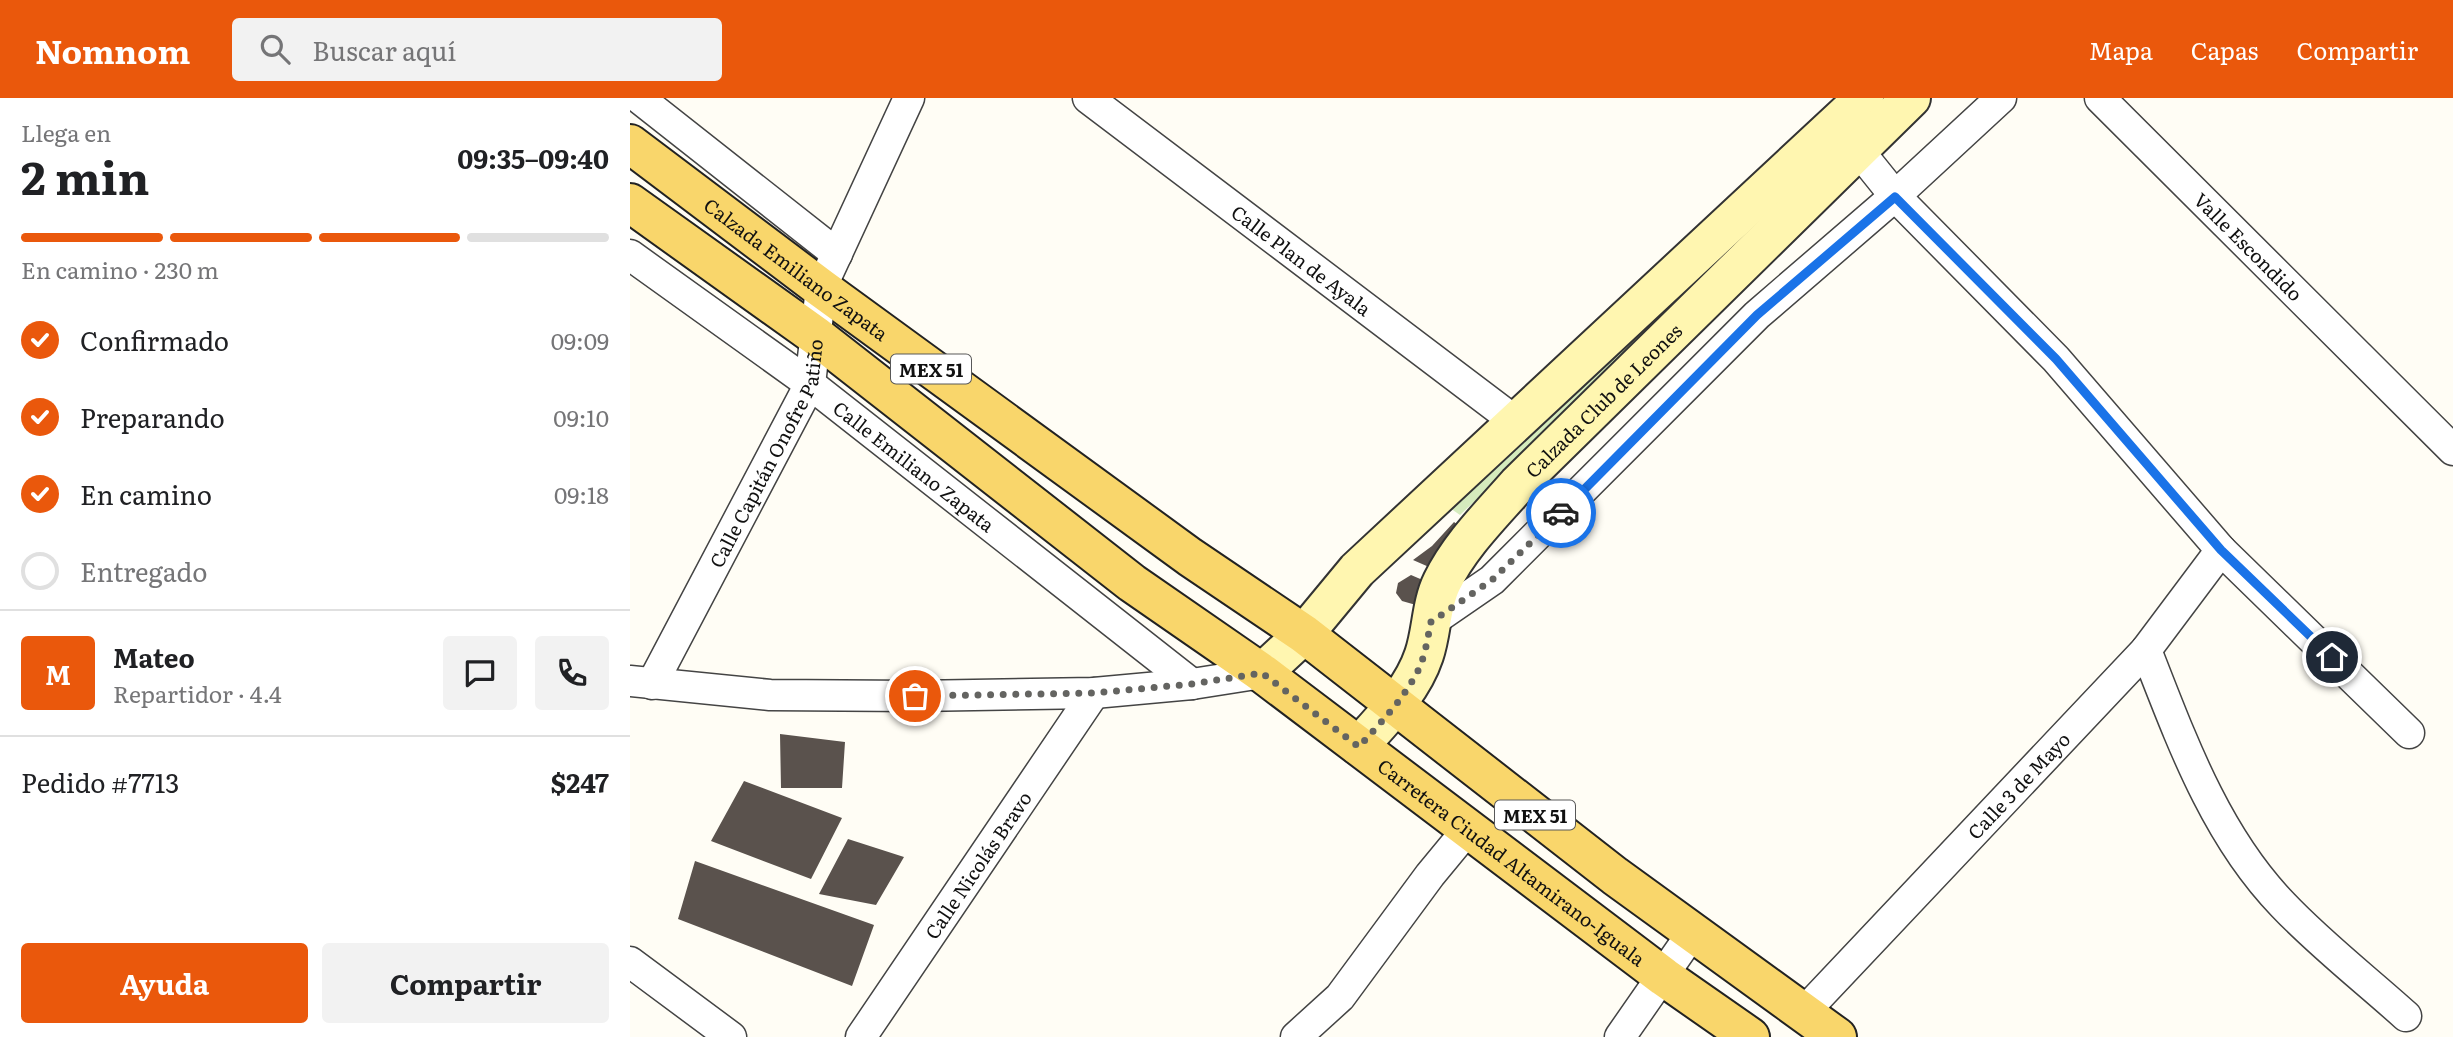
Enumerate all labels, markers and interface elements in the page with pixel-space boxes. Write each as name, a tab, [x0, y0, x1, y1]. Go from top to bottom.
search box	[232, 18, 722, 81]
text: Nomnom	[35, 25, 190, 74]
icon: search	[256, 30, 294, 68]
text: Buscar aquí	[312, 30, 456, 69]
text: Mapa	[2089, 32, 2153, 67]
text: Capas	[2191, 32, 2258, 67]
text: Compartir	[2296, 32, 2418, 67]
text: Llega en	[21, 115, 111, 149]
text: 09:35–09:40	[457, 138, 609, 177]
text: 2 min	[21, 141, 150, 209]
street label: Valle Escondido	[2188, 186, 2309, 307]
street label: Calzada Emiliano Zapata	[698, 191, 895, 347]
street label: Calle Plan de Ayala	[1226, 198, 1378, 322]
text: En camino · 230 m	[21, 252, 219, 286]
street label: Calzada Club de Leones	[1519, 316, 1688, 484]
text: Confirmado	[80, 320, 229, 359]
icon: check	[21, 321, 59, 359]
text: 09:09	[551, 323, 609, 357]
street label: Calle Capitán Onofre Patiño	[702, 337, 829, 572]
road number: MEX 51	[891, 354, 971, 384]
street label: Calle Emiliano Zapata	[828, 394, 1001, 539]
text: Preparando	[80, 397, 225, 436]
icon: check	[21, 398, 59, 436]
text: 09:10	[553, 400, 609, 434]
text: En camino	[80, 474, 212, 513]
icon: check	[21, 475, 59, 513]
text: 09:18	[554, 477, 609, 511]
courier	[1526, 478, 1596, 548]
icon: car	[1542, 494, 1580, 532]
text: Entregado	[80, 551, 207, 590]
pin	[2302, 627, 2362, 687]
button: chat	[443, 636, 517, 710]
button: phone	[535, 636, 609, 710]
text: Mateo	[113, 637, 195, 676]
icon: home	[2313, 638, 2351, 676]
text: M	[45, 654, 71, 693]
pin	[885, 666, 945, 726]
text: Repartidor · 4.4	[113, 676, 282, 710]
icon: bag	[896, 677, 934, 715]
street label: Calle 3 de Mayo	[1961, 725, 2076, 845]
street label: Carretera Ciudad Altamirano-Iguala	[1372, 752, 1652, 973]
text: Pedido #7713	[21, 762, 179, 801]
text: $247	[551, 762, 609, 801]
street label: Calle Nicolás Bravo	[917, 785, 1038, 944]
road number: MEX 51	[1495, 800, 1575, 830]
button: Ayuda	[21, 943, 308, 1023]
button: Compartir	[322, 943, 609, 1023]

